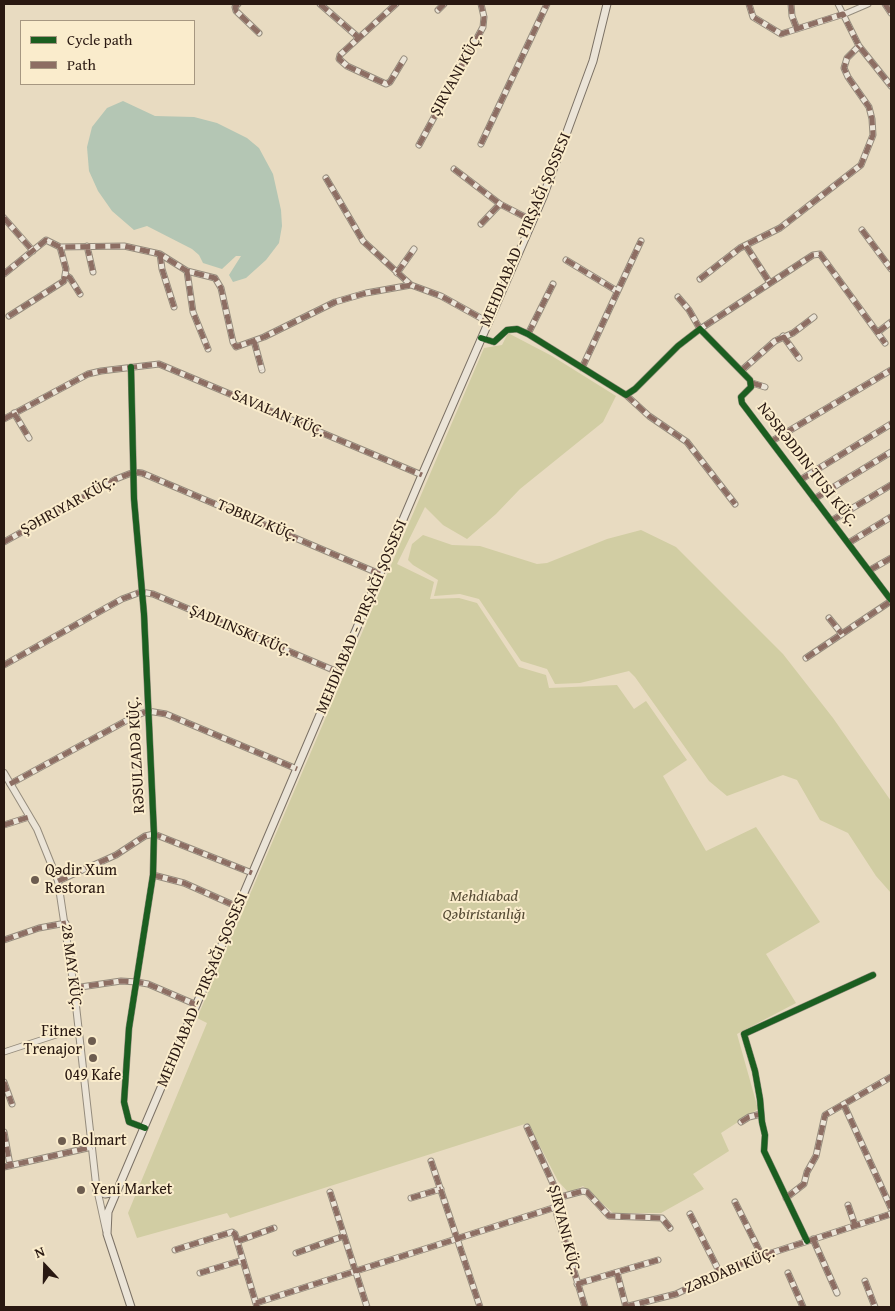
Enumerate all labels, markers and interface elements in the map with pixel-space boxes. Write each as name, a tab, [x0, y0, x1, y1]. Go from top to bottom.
legend	[20, 20, 195, 85]
text: Cycle path	[67, 29, 133, 50]
street label: ŞIRVANI KÜÇ.	[426, 30, 488, 120]
text: Path	[67, 54, 96, 75]
street label: MEHDIABAD - PIRŞAĞI ŞOSSESI	[476, 130, 576, 330]
street label: SAVALAN KÜÇ.	[229, 386, 327, 442]
street label: NƏSRƏDDIN TUSI KÜÇ.	[753, 399, 861, 531]
street label: ŞƏHRIYAR KÜÇ.	[18, 472, 118, 540]
street label: TƏBRIZ KÜÇ.	[214, 495, 300, 547]
street label: MEHDIABAD - PIRŞAĞI ŞOSSESI	[312, 517, 412, 717]
street label: ŞADLINSKI KÜÇ.	[186, 601, 294, 661]
street label: RƏSULZADƏ KÜÇ.	[124, 696, 150, 814]
place label: Qədir Xum Restoran	[45, 861, 117, 899]
marker: Qədir Xum Restoran	[29, 874, 41, 886]
park label: Mehdiabad Qəbiristanlığı	[443, 887, 525, 925]
street label: MEHDIABAD - PIRŞAĞI ŞOSSESI	[153, 890, 253, 1090]
street label: 28 MAY KÜÇ.	[56, 923, 86, 1011]
place label: Fitnes Trenajor	[24, 1022, 82, 1060]
marker: Fitnes Trenajor	[86, 1035, 98, 1047]
marker: 049 Kafe	[87, 1052, 99, 1064]
place label: 049 Kafe	[65, 1066, 121, 1086]
place label: Bolmart	[72, 1131, 127, 1151]
marker: Bolmart	[56, 1135, 68, 1147]
place label: Yeni Market	[91, 1180, 172, 1200]
street label: ŞIRVANI KÜÇ.	[544, 1183, 584, 1277]
marker: Yeni Market	[75, 1184, 87, 1196]
north arrow	[20, 1241, 70, 1291]
text: N	[32, 1241, 48, 1263]
street label: ZƏRDABI KÜÇ.	[682, 1243, 778, 1299]

